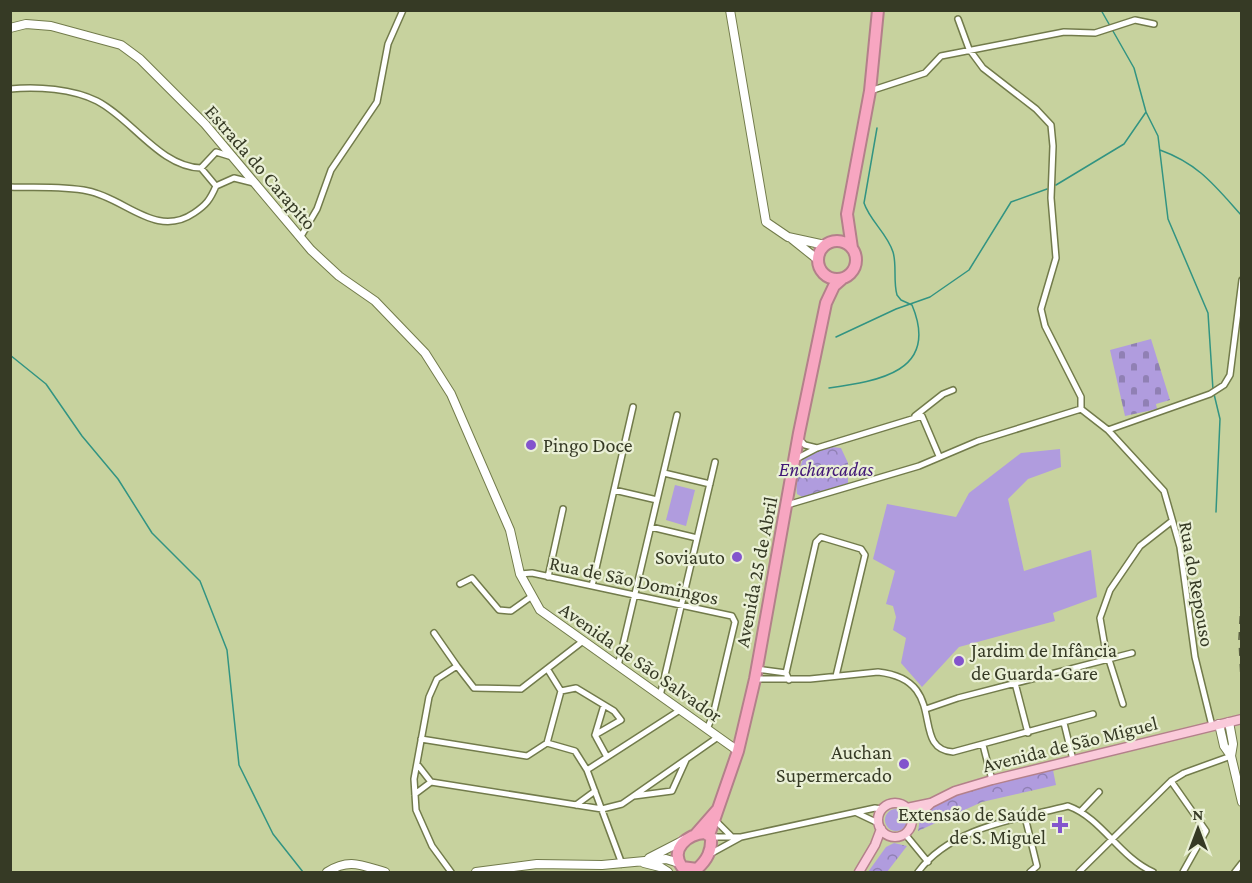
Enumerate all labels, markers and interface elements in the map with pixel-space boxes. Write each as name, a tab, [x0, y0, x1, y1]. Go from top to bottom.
street label: Estrada do Carapito	[200, 100, 321, 235]
place label: Pingo Doce	[543, 434, 633, 457]
marker: Pingo Doce	[524, 438, 538, 452]
park label: Encharcadas	[779, 458, 874, 480]
street label: Avenida 25 de Abril	[731, 495, 781, 649]
street label: Rua do Repouso	[1174, 520, 1219, 649]
place label: Soviauto	[655, 546, 725, 568]
marker: Soviauto	[730, 550, 744, 564]
street label: Rua de São Domingos	[547, 551, 721, 610]
street label: Avenida de São Salvador	[555, 598, 727, 726]
place label: Jardim de Infância de Guarda-Gare	[969, 639, 1117, 684]
marker: Jardim de Infância de Guarda-Gare	[952, 654, 966, 668]
street label: Avenida de São Miguel	[980, 712, 1160, 777]
place label: Auchan Supermercado	[776, 741, 892, 787]
marker: Auchan Supermercado	[897, 757, 911, 771]
north arrow	[1168, 799, 1228, 859]
place label: Extensão de Saúde de S. Miguel	[898, 803, 1046, 849]
text: N	[1193, 806, 1204, 823]
marker: Extensão de Saúde de S. Miguel	[1051, 816, 1069, 834]

